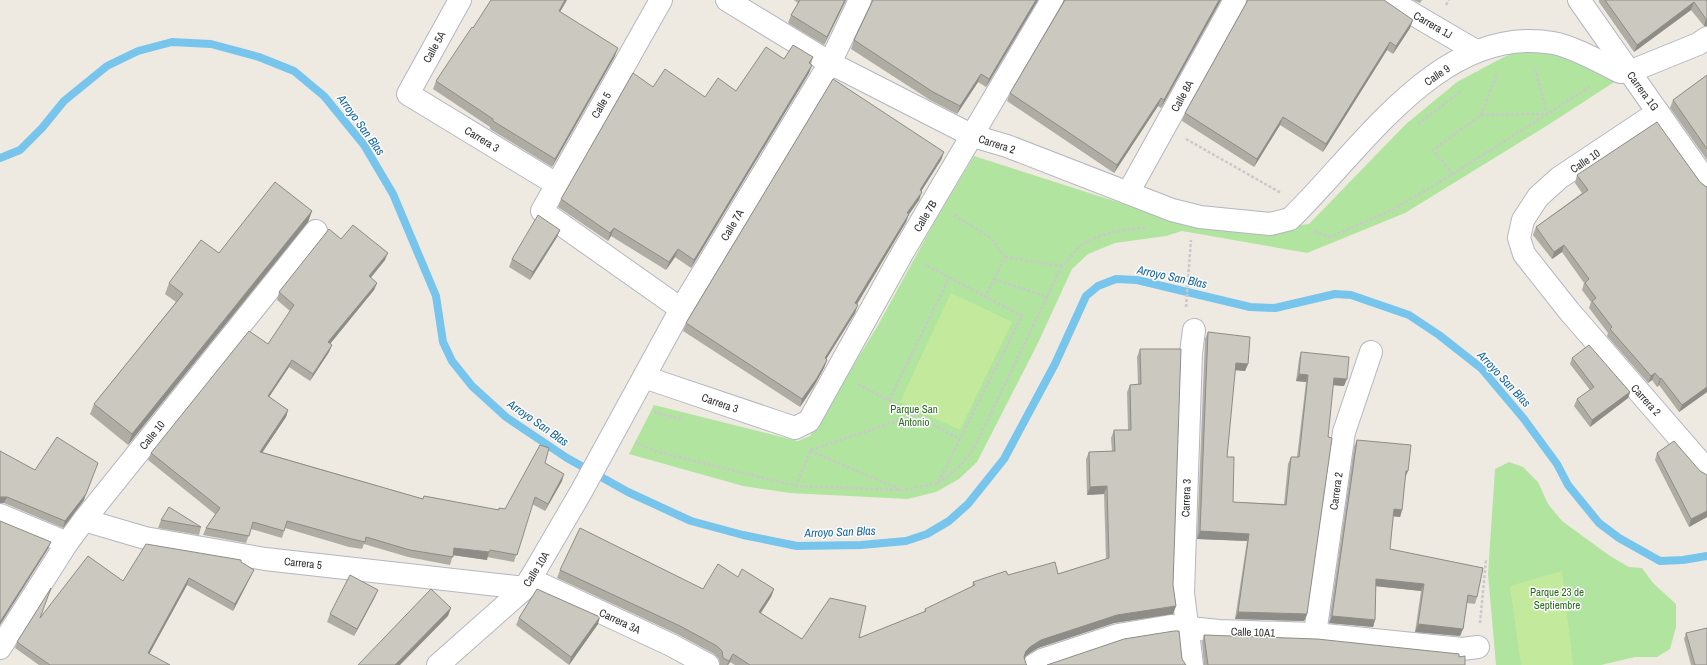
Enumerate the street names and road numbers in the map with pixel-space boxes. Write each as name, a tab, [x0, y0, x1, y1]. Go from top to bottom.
street label: Carrera 1J	[1411, 8, 1455, 42]
street label: Calle 5A	[420, 28, 449, 65]
street label: Calle 9	[1421, 61, 1453, 89]
street label: Carrera 1G	[1624, 69, 1662, 113]
street label: Calle 8A	[1168, 77, 1197, 114]
street label: Calle 5	[588, 89, 614, 121]
street label: Carrera 3	[462, 123, 502, 155]
street label: Carrera 2	[977, 131, 1017, 157]
street label: Calle 10	[1567, 146, 1603, 176]
street label: Calle 7B	[910, 198, 940, 234]
street label: Calle 7A	[717, 206, 747, 243]
street label: Carrera 2	[1628, 381, 1664, 419]
street label: Carrera 3	[700, 390, 740, 416]
street label: Calle 10	[136, 418, 168, 452]
street label: Carrera 2	[1326, 471, 1346, 511]
street label: Carrera 3	[1178, 479, 1194, 517]
street label: Calle 10A	[520, 548, 553, 589]
street label: Carrera 5	[283, 554, 323, 572]
street label: Carrera 3A	[597, 605, 644, 637]
street label: Calle 10A1	[1231, 624, 1275, 640]

